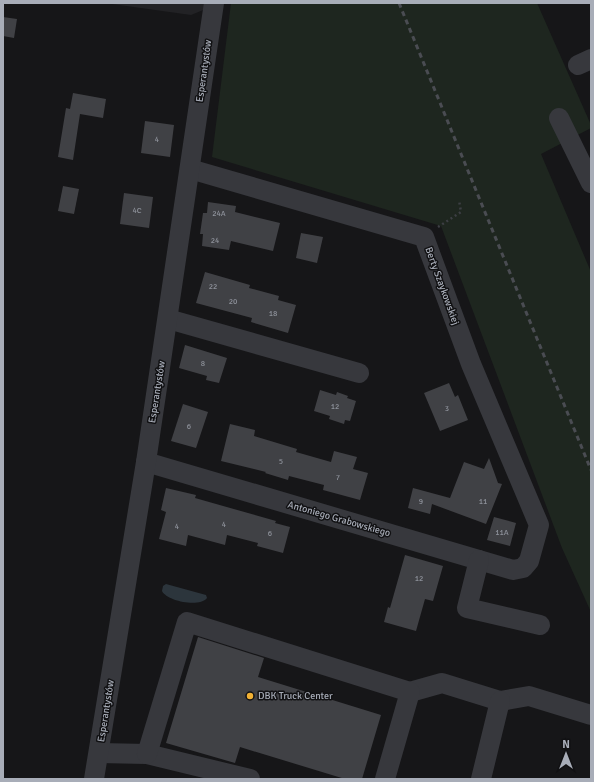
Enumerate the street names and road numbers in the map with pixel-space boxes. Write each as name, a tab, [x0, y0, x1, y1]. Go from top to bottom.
street label: Esperantystów	[194, 38, 214, 103]
street label: Berty Szaykowskiej	[422, 245, 462, 327]
street label: Esperantystów	[146, 359, 168, 424]
street label: Antoniego Grabowskiego	[286, 499, 392, 539]
street label: Esperantystów	[95, 678, 117, 743]

